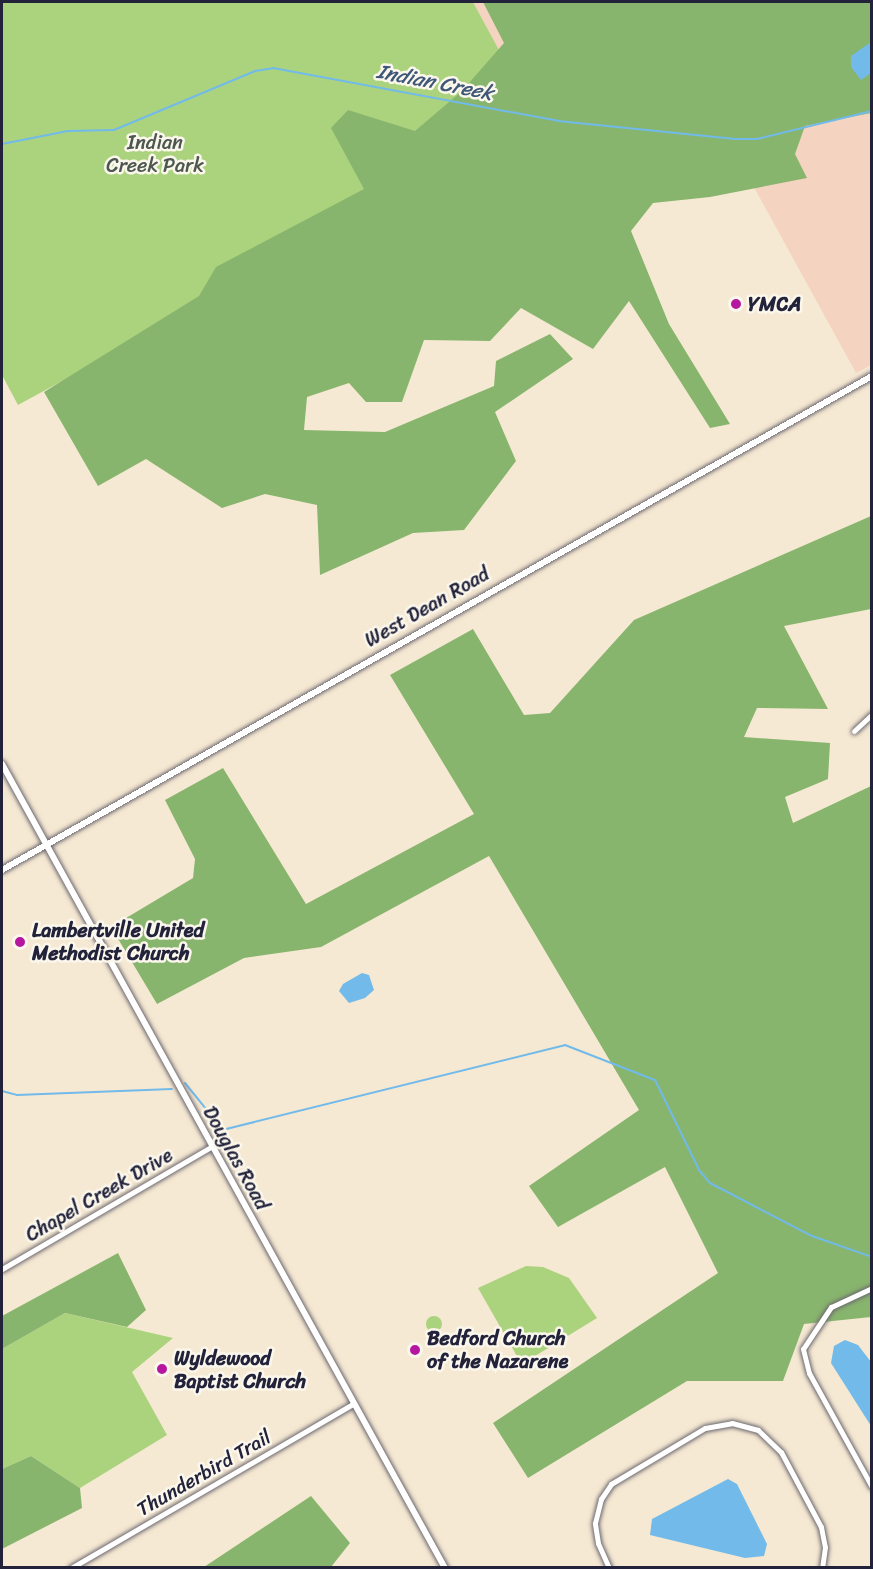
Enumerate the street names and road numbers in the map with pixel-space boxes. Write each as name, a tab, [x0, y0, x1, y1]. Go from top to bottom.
street label: West Dean Road	[360, 562, 494, 652]
street label: Douglas Road	[198, 1102, 274, 1214]
street label: Chapel Creek Drive	[21, 1143, 177, 1247]
street label: Thunderbird Trail	[133, 1425, 275, 1521]

